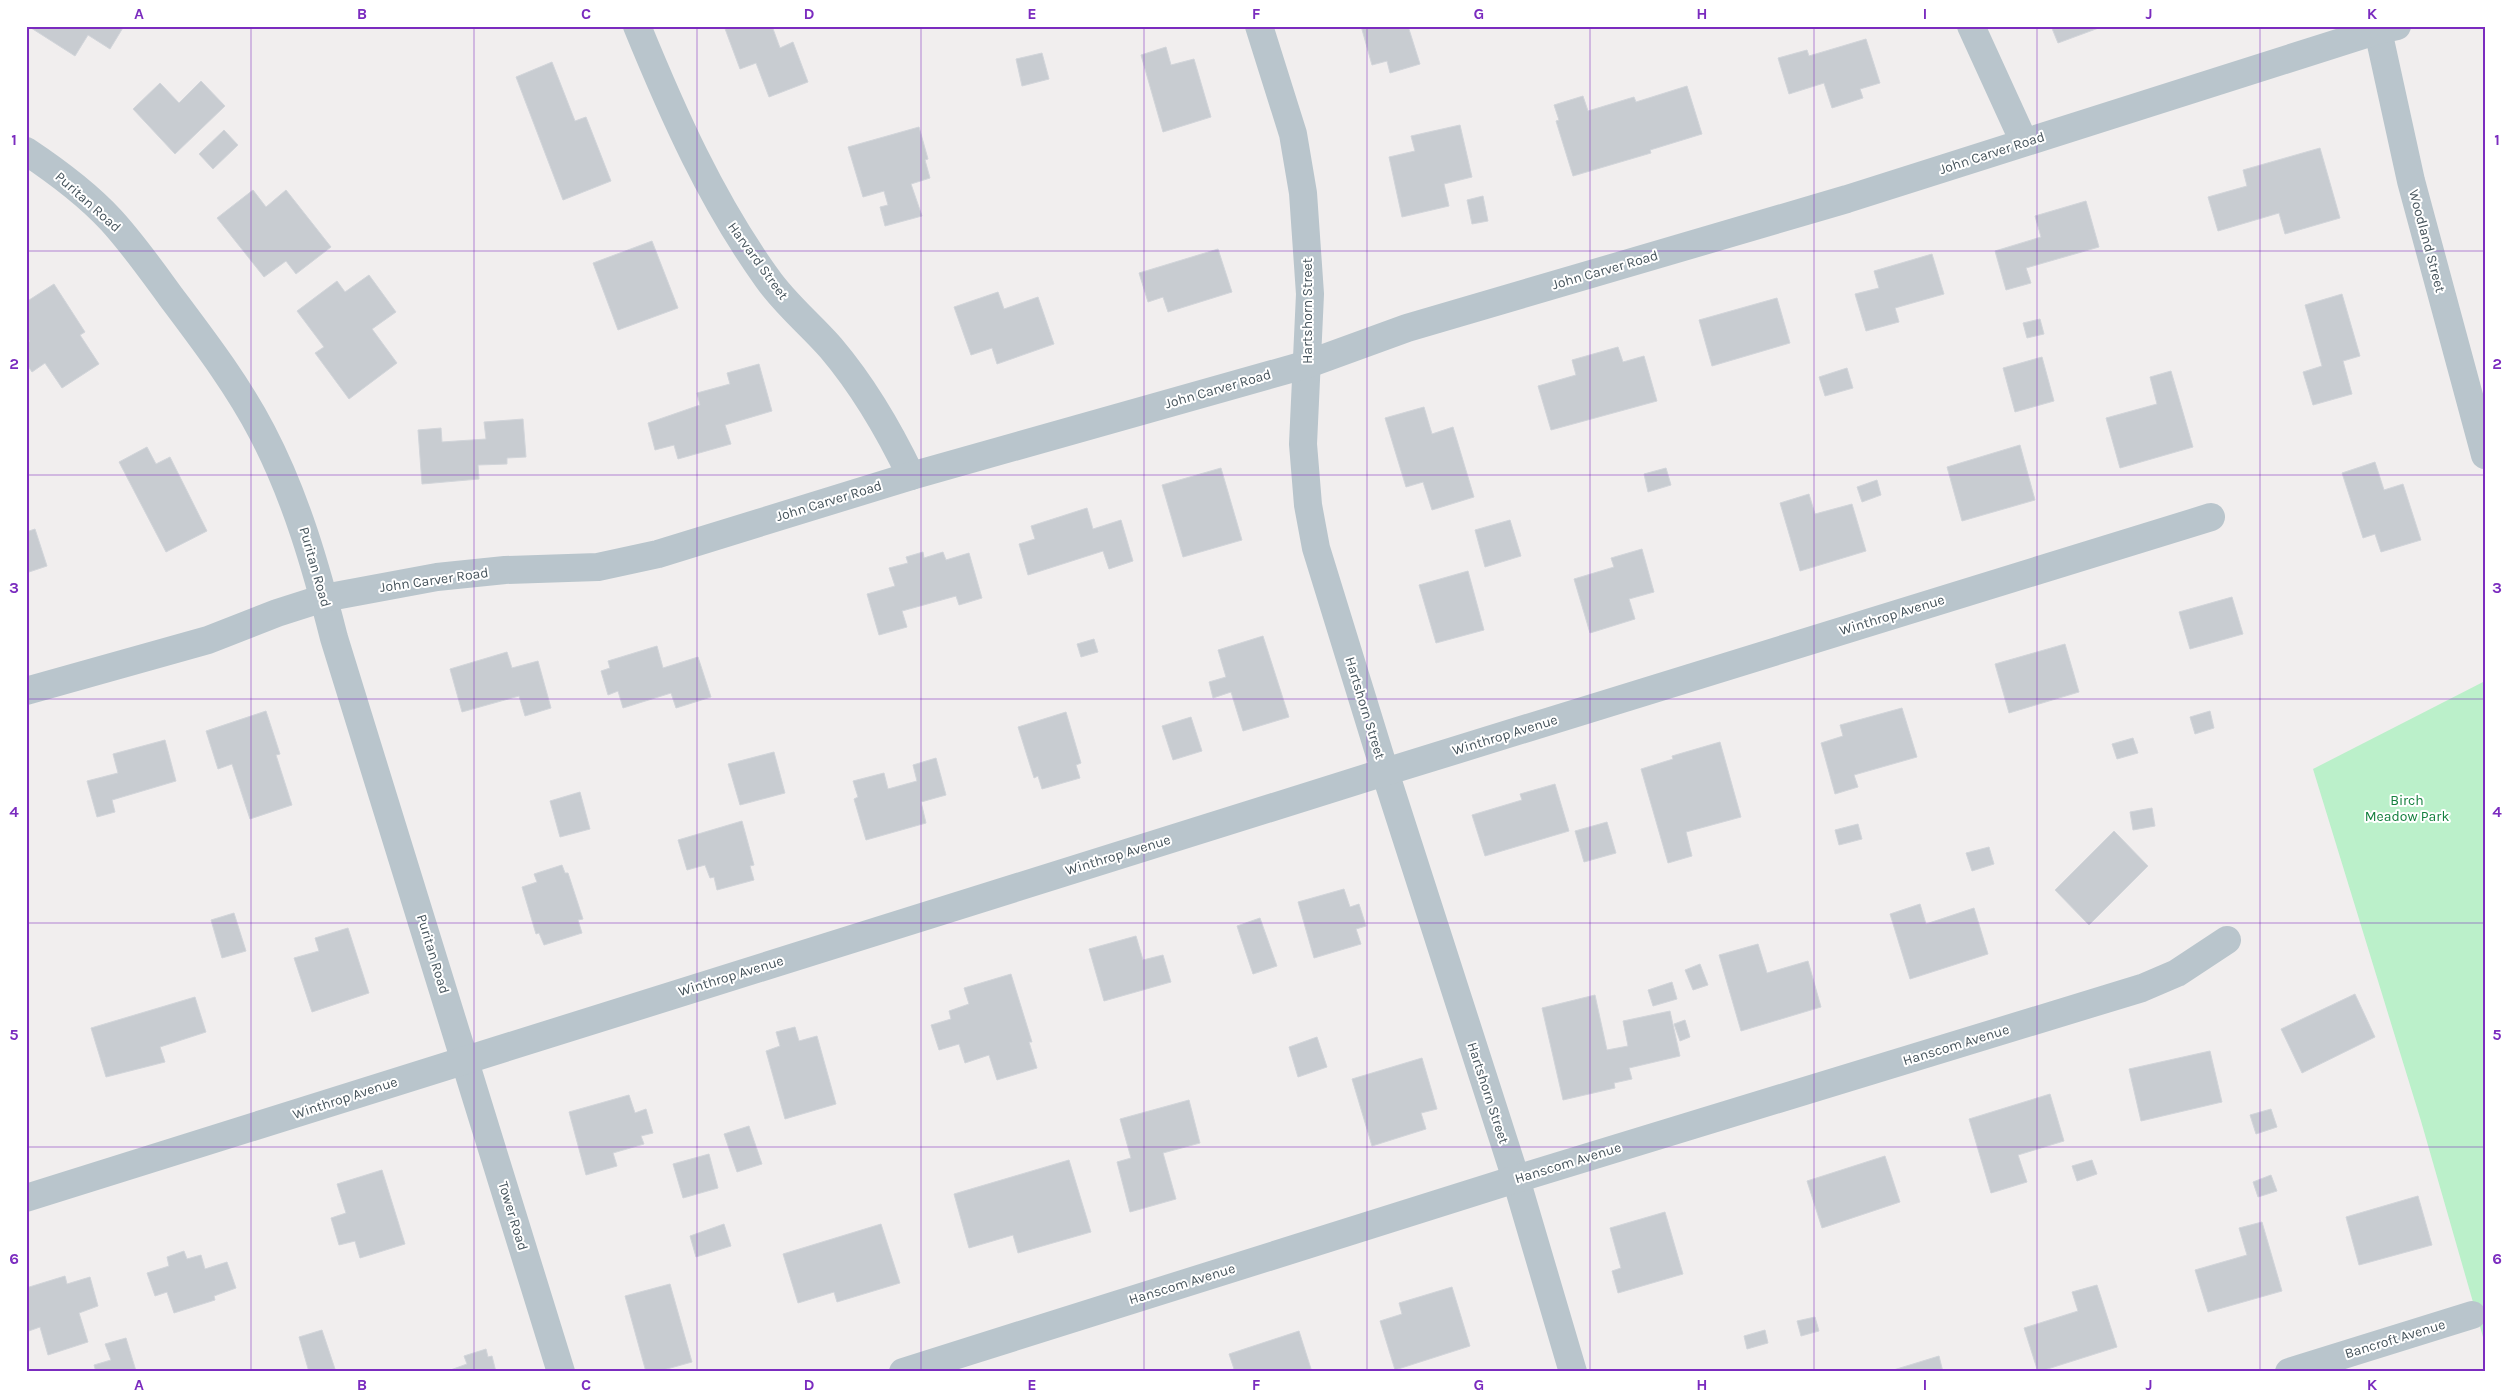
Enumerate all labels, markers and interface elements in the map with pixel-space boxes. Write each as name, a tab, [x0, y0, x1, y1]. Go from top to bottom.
text: A	[134, 4, 144, 23]
text: B	[357, 4, 367, 23]
text: C	[581, 4, 591, 23]
text: D	[804, 4, 815, 23]
text: E	[1027, 4, 1037, 23]
text: F	[1252, 4, 1261, 23]
text: G	[1474, 4, 1484, 23]
text: H	[1696, 4, 1708, 23]
text: I	[1923, 4, 1927, 23]
text: J	[2145, 4, 2153, 23]
text: K	[2367, 4, 2378, 23]
street label: John Carver Road	[1937, 128, 2047, 178]
text: 1	[11, 130, 17, 149]
text: 1	[2494, 130, 2500, 149]
street label: Puritan Road	[52, 168, 124, 236]
street label: Woodland Street	[2405, 188, 2449, 294]
street label: Harvard Street	[724, 219, 792, 303]
street label: John Carver Road	[1550, 247, 1660, 293]
street label: Hartshorn Street	[1299, 258, 1316, 364]
text: 2	[9, 354, 19, 373]
text: 2	[2492, 354, 2502, 373]
street label: John Carver Road	[1163, 366, 1273, 412]
street label: John Carver Road	[774, 477, 884, 525]
street label: Puritan Road	[295, 525, 335, 609]
street label: John Carver Road	[378, 564, 490, 596]
text: 3	[9, 578, 19, 597]
text: 3	[2492, 578, 2502, 597]
street label: Winthrop Avenue	[1837, 591, 1947, 639]
street label: Hartshorn Street	[1341, 655, 1389, 761]
street label: Winthrop Avenue	[1450, 711, 1560, 759]
park label: Birch Meadow Park	[2365, 792, 2449, 825]
text: 4	[9, 802, 19, 821]
text: 4	[2492, 802, 2502, 821]
street label: Winthrop Avenue	[1063, 831, 1173, 879]
street label: Puritan Road	[413, 912, 453, 996]
street label: Winthrop Avenue	[676, 952, 786, 1000]
street label: Hanscom Avenue	[1901, 1021, 2011, 1069]
text: 5	[9, 1025, 19, 1044]
text: 5	[2492, 1025, 2502, 1044]
street label: Hartshorn Street	[1464, 1040, 1512, 1146]
street label: Winthrop Avenue	[290, 1073, 400, 1123]
street label: Hanscom Avenue	[1513, 1139, 1623, 1187]
street label: Tower Road	[494, 1179, 532, 1253]
text: 6	[9, 1249, 19, 1268]
text: 6	[2492, 1249, 2502, 1268]
street label: Hanscom Avenue	[1127, 1260, 1237, 1308]
street label: Bancroft Avenue	[2343, 1316, 2447, 1362]
text: A	[134, 1375, 144, 1394]
text: B	[357, 1375, 367, 1394]
text: C	[581, 1375, 591, 1394]
text: D	[804, 1375, 815, 1394]
text: E	[1027, 1375, 1037, 1394]
text: F	[1252, 1375, 1261, 1394]
text: G	[1474, 1375, 1484, 1394]
text: H	[1696, 1375, 1708, 1394]
text: I	[1923, 1375, 1927, 1394]
text: J	[2145, 1375, 2153, 1394]
text: K	[2367, 1375, 2378, 1394]

